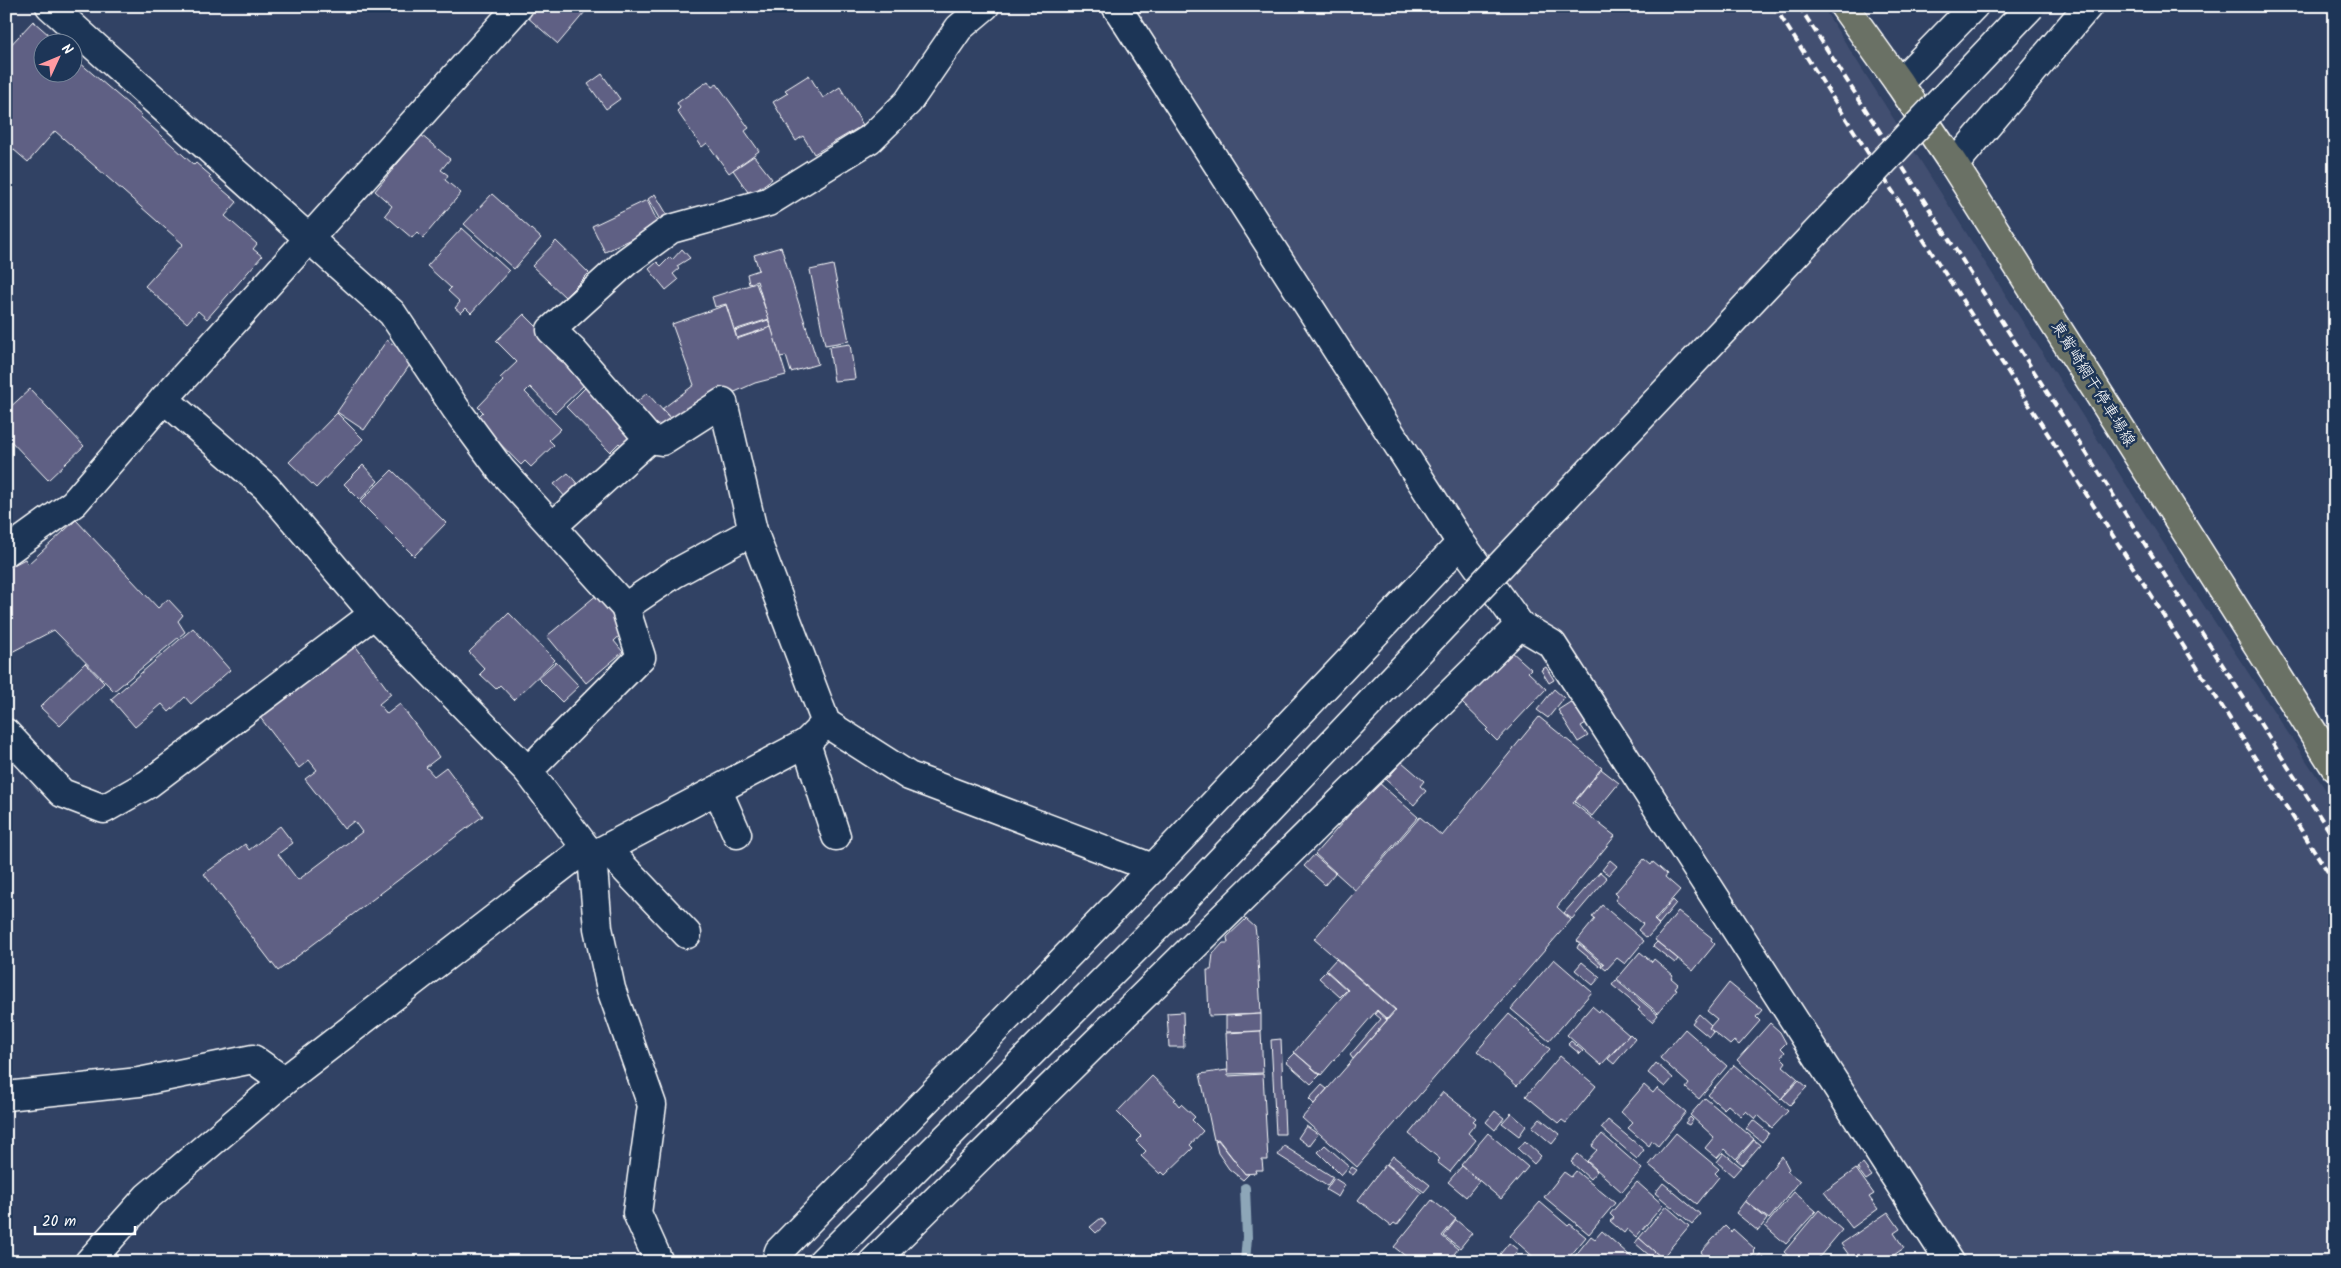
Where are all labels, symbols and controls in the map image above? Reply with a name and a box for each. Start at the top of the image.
north arrow [32,32,82,82]
text: N [56,39,78,61]
street label: 東觜崎網干停車場線 [2044,316,2142,452]
scale bar [35,1203,135,1235]
text: 20 m [42,1210,76,1234]

